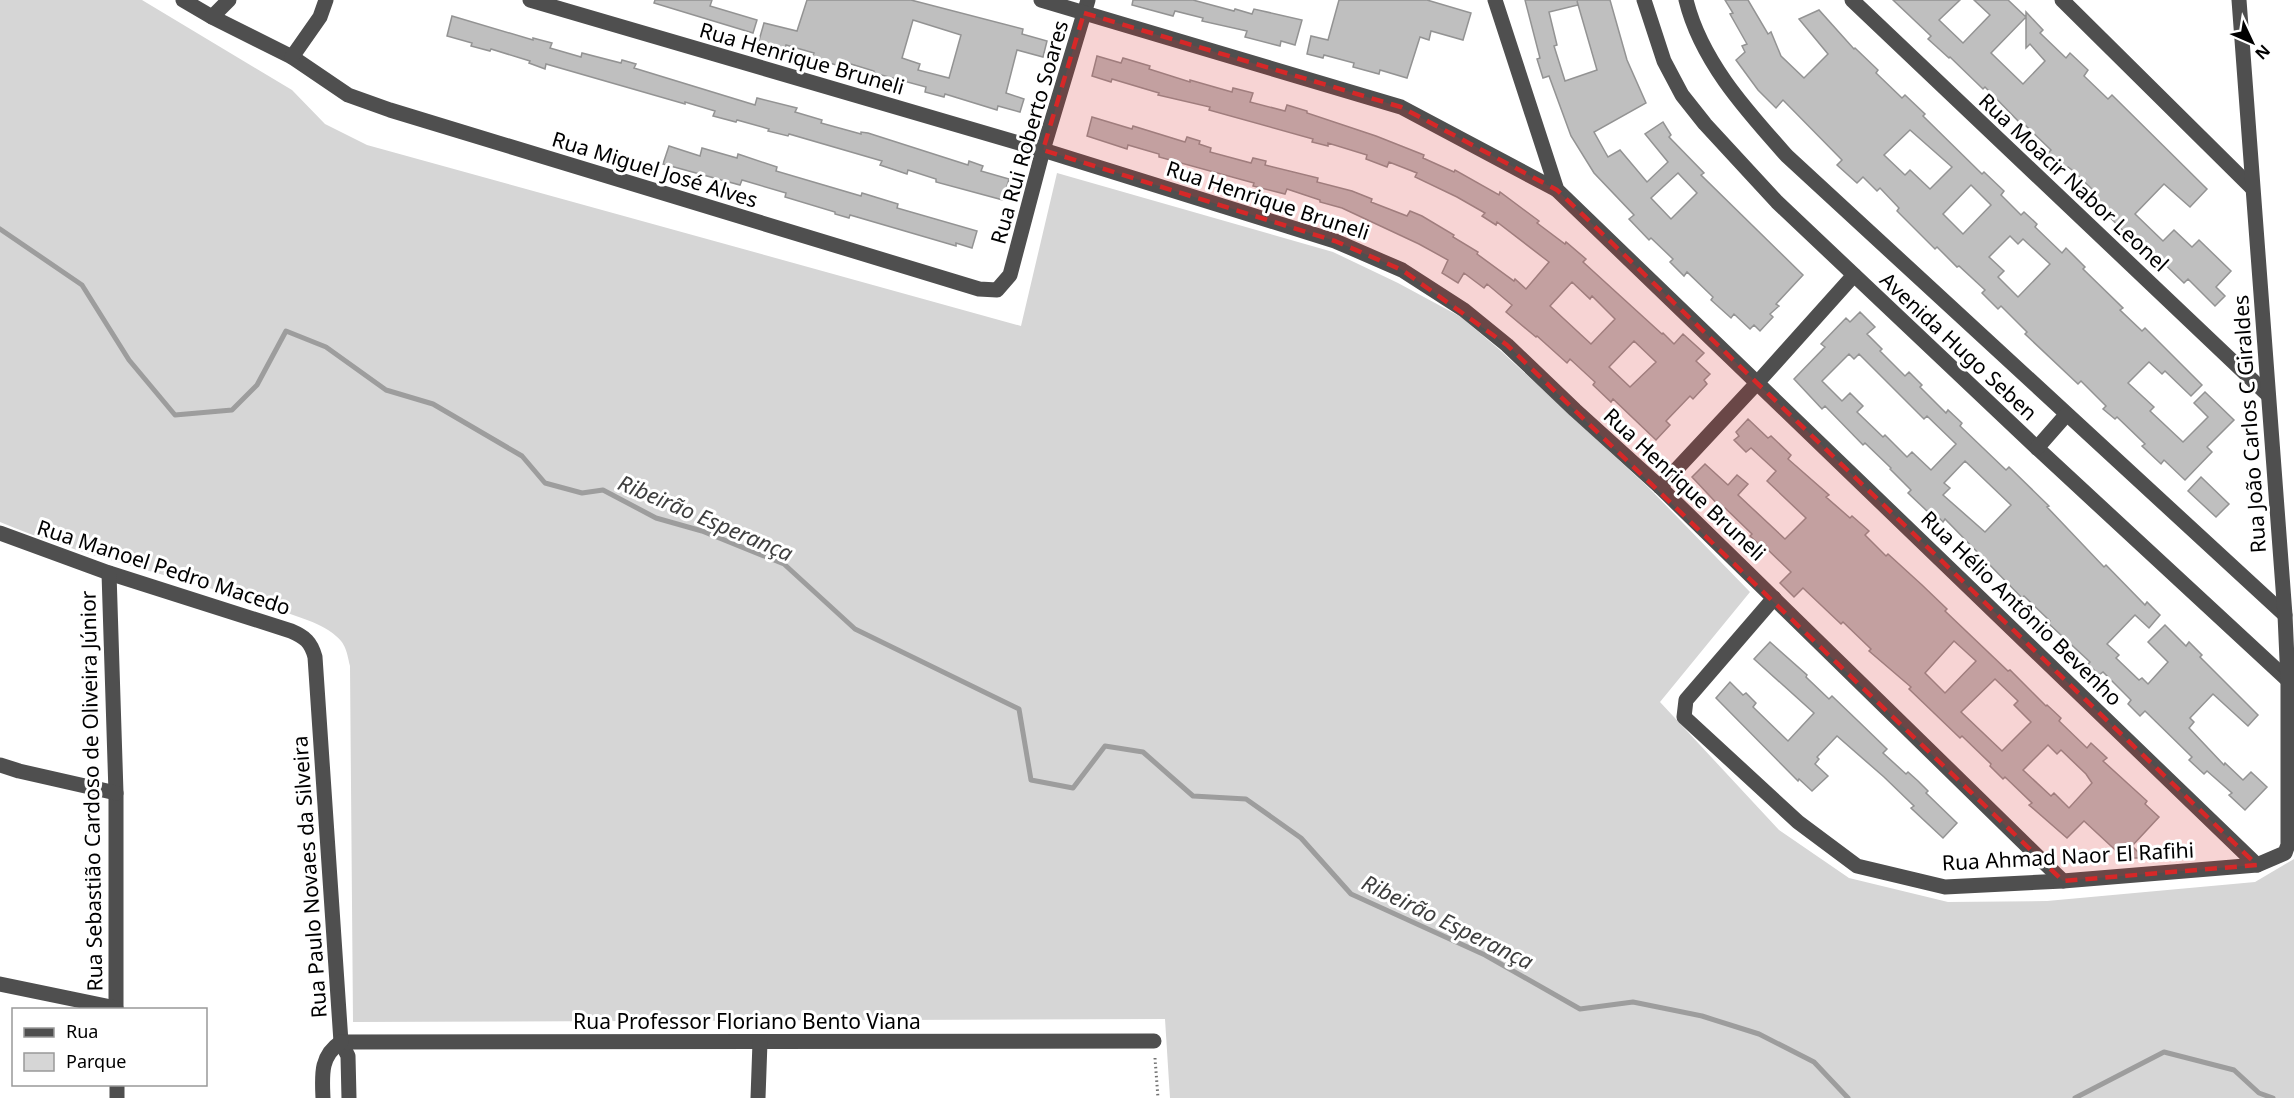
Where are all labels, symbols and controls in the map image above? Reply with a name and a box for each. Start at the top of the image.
north arrow [2222,12,2282,72]
street label: Rua Henrique Bruneli [696,15,908,101]
street label: Rua Rui Roberto Soares [984,17,1074,247]
text: N [2250,40,2275,65]
street label: Rua Moacir Nabor Leonel [1973,87,2175,277]
street label: Rua Miguel José Alves [549,124,761,214]
street label: Rua Henrique Bruneli [1163,154,1373,246]
street label: Avenida Hugo Seben [1874,266,2044,426]
street label: Rua João Carlos C Giraldes [2226,294,2272,554]
street label: Rua Henrique Bruneli [1598,401,1772,567]
water label: Ribeirão Esperança [614,467,798,568]
street label: Rua Hélio Antônio Bevenho [1915,504,2129,712]
street label: Rua Manoel Pedro Macedo [34,513,294,621]
street label: Rua Sebastião Cardoso de Oliveira Júnior [73,590,108,992]
street label: Rua Paulo Novaes da Silveira [285,735,333,1019]
street label: Rua Ahmad Naor El Rafihi [1941,835,2195,877]
water label: Ribeirão Esperança [1357,866,1539,976]
street label: Rua Professor Floriano Bento Viana [573,1007,921,1035]
legend [12,1008,207,1086]
text: Rua [66,1019,98,1043]
text: Parque [66,1049,126,1073]

